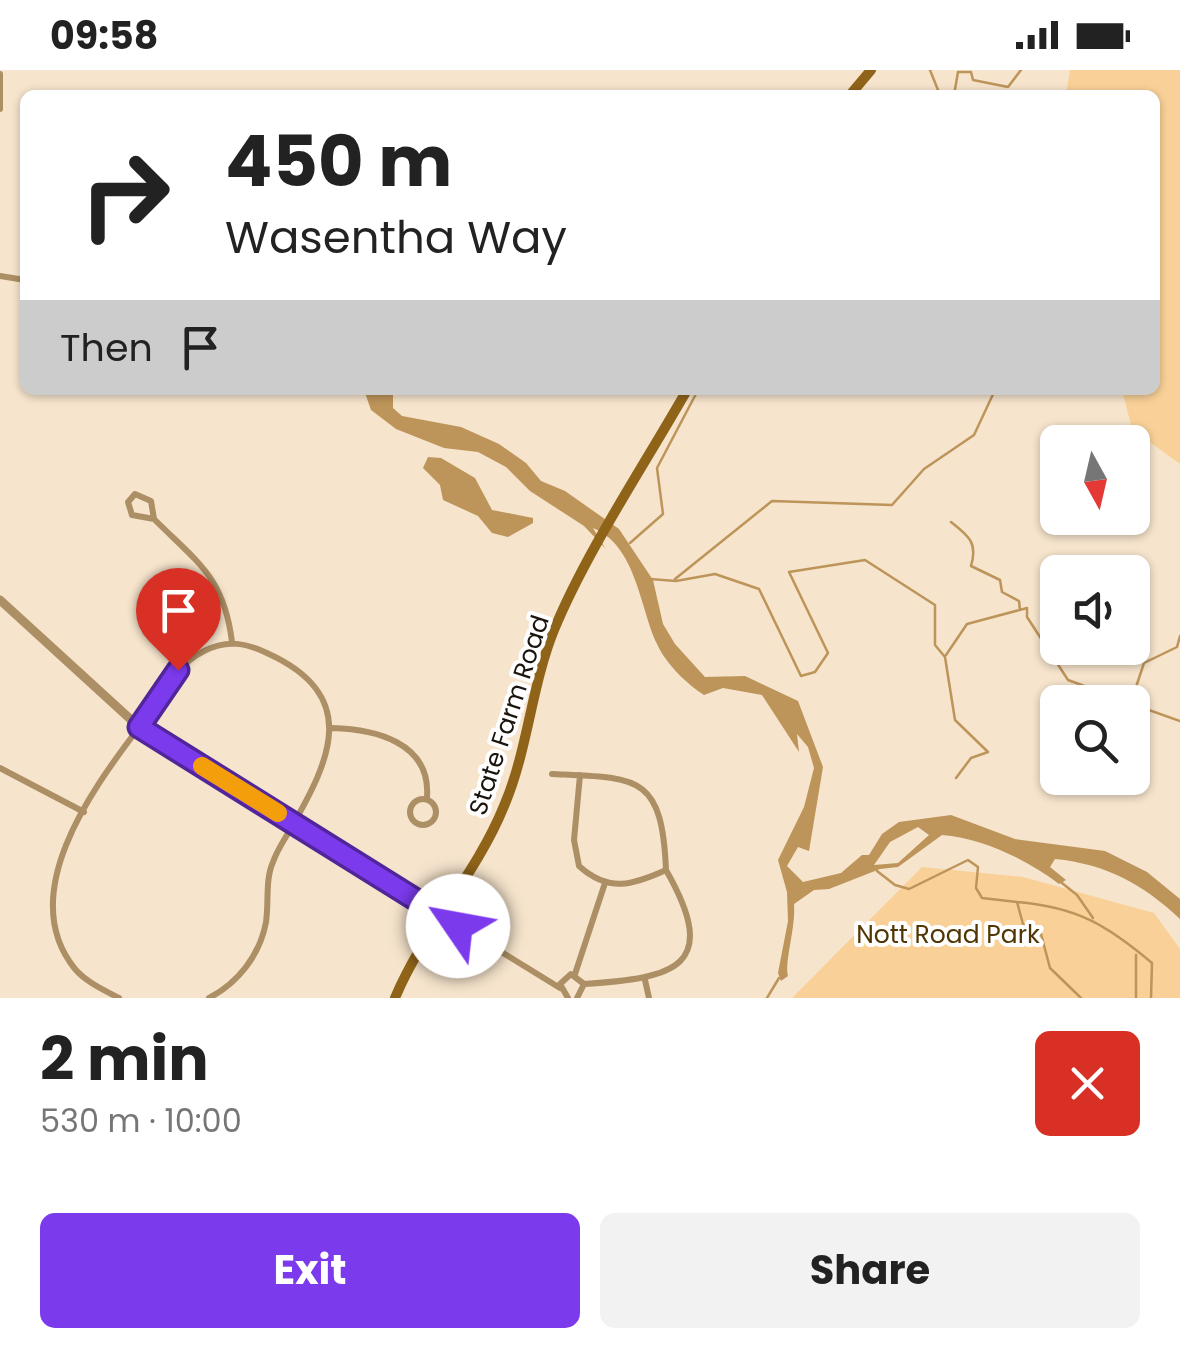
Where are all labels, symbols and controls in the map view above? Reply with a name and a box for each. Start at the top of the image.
text: 09:58 [50,9,158,62]
text: 450 m [225,112,453,211]
icon: right [60,130,190,260]
text: Wasentha Way [225,206,567,269]
icon: arrive [173,320,228,375]
text: Then [60,321,153,374]
north arrow [1040,425,1150,535]
map controls [1040,425,1150,795]
button: sound [1040,555,1150,665]
pin [136,568,221,671]
icon: arrive [151,583,206,638]
street label: State Farm Road [460,611,558,819]
button: search [1040,685,1150,795]
position arrow [406,874,510,978]
park label: Nott Road Park [856,917,1040,952]
text: 2 min [40,1017,209,1101]
button: close [1035,1031,1140,1136]
text: 530 m · 10:00 [40,1098,242,1143]
button: Exit [40,1213,580,1328]
button: Share [600,1213,1140,1328]

